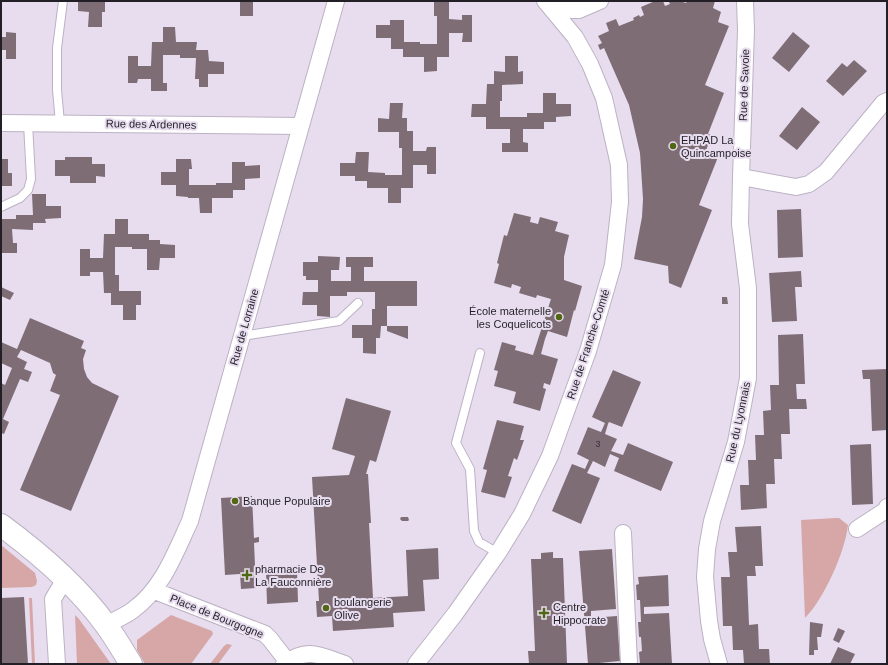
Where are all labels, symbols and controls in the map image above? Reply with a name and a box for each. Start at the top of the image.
street label: Rue de Savoie [737,49,751,121]
street label: Rue des Ardennes [106,117,197,131]
place label: EHPAD La Quincampoise [681,134,751,159]
marker: EHPAD La Quincampoise [668,141,678,151]
street label: Rue de Lorraine [227,287,261,367]
street label: Rue de Franche-Comté [565,287,611,401]
place label: École maternelle les Coquelicots [469,305,552,330]
marker: École maternelle les Coquelicots [554,312,564,322]
street label: Rue du Lyonnais [724,380,753,463]
house number: 3 [595,439,601,449]
place label: Banque Populaire [243,495,330,507]
marker: Banque Populaire [230,496,240,506]
place label: pharmacie De La Fauconnière [255,563,331,588]
marker: pharmacie De La Fauconnière [242,570,252,580]
street label: Place de Bourgogne [169,592,265,640]
place label: boulangerie Olive [334,596,392,621]
place label: Centre Hippocrate [553,601,606,626]
marker: boulangerie Olive [321,603,331,613]
marker: Centre Hippocrate [538,607,550,619]

